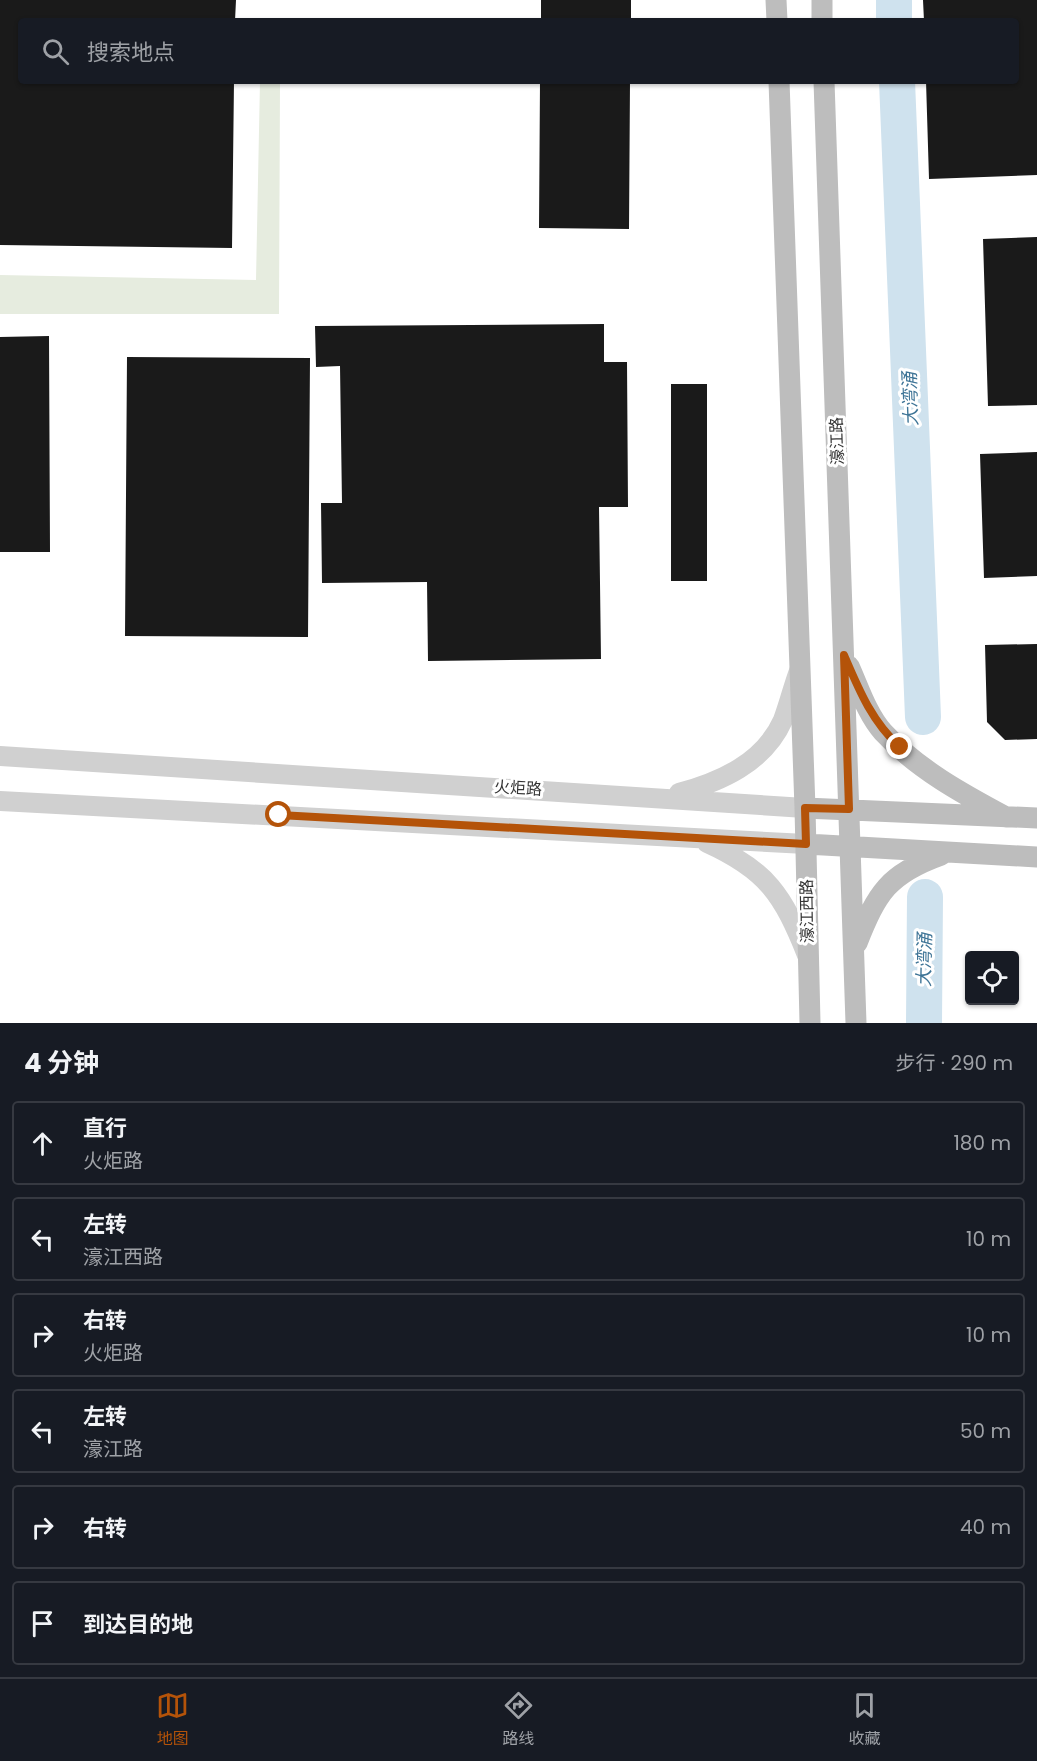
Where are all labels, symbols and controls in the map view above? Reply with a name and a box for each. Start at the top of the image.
search box [18,18,1019,84]
icon: search [39,35,72,68]
text: 搜索地点 [87,37,175,68]
water label: 大湾涌 [896,370,923,426]
street label: 濠江路 [825,417,849,465]
route end [886,733,912,759]
street label: 火炬路 [493,775,543,801]
route start [265,801,291,827]
street label: 濠江西路 [795,879,819,943]
water label: 大湾涌 [911,931,937,987]
map controls [965,951,1019,1005]
button: locate [965,951,1019,1005]
text: 4 分钟 [24,1045,99,1081]
text: 步行 · 290 m [895,1049,1013,1077]
text: 直行 [83,1113,127,1144]
icon: ahead [26,1127,59,1160]
text: 180 m [953,1129,1011,1157]
text: 火炬路 [83,1147,143,1175]
text: 左转 [83,1209,127,1240]
icon: left [26,1223,59,1256]
text: 10 m [966,1225,1011,1253]
text: 濠江西路 [83,1243,163,1271]
text: 右转 [83,1305,127,1336]
icon: right [26,1319,59,1352]
text: 10 m [966,1321,1011,1349]
text: 火炬路 [83,1339,143,1367]
text: 左转 [83,1401,127,1432]
icon: left [26,1415,59,1448]
text: 50 m [960,1417,1011,1445]
text: 濠江路 [83,1435,143,1463]
icon: right [26,1511,59,1544]
text: 右转 [83,1513,127,1544]
text: 40 m [960,1513,1011,1541]
icon: arrive [26,1607,59,1640]
text: 到达目的地 [83,1609,193,1640]
tab: 地图 [156,1689,189,1751]
tab: 路线 [502,1689,535,1751]
tab: 收藏 [848,1689,881,1751]

